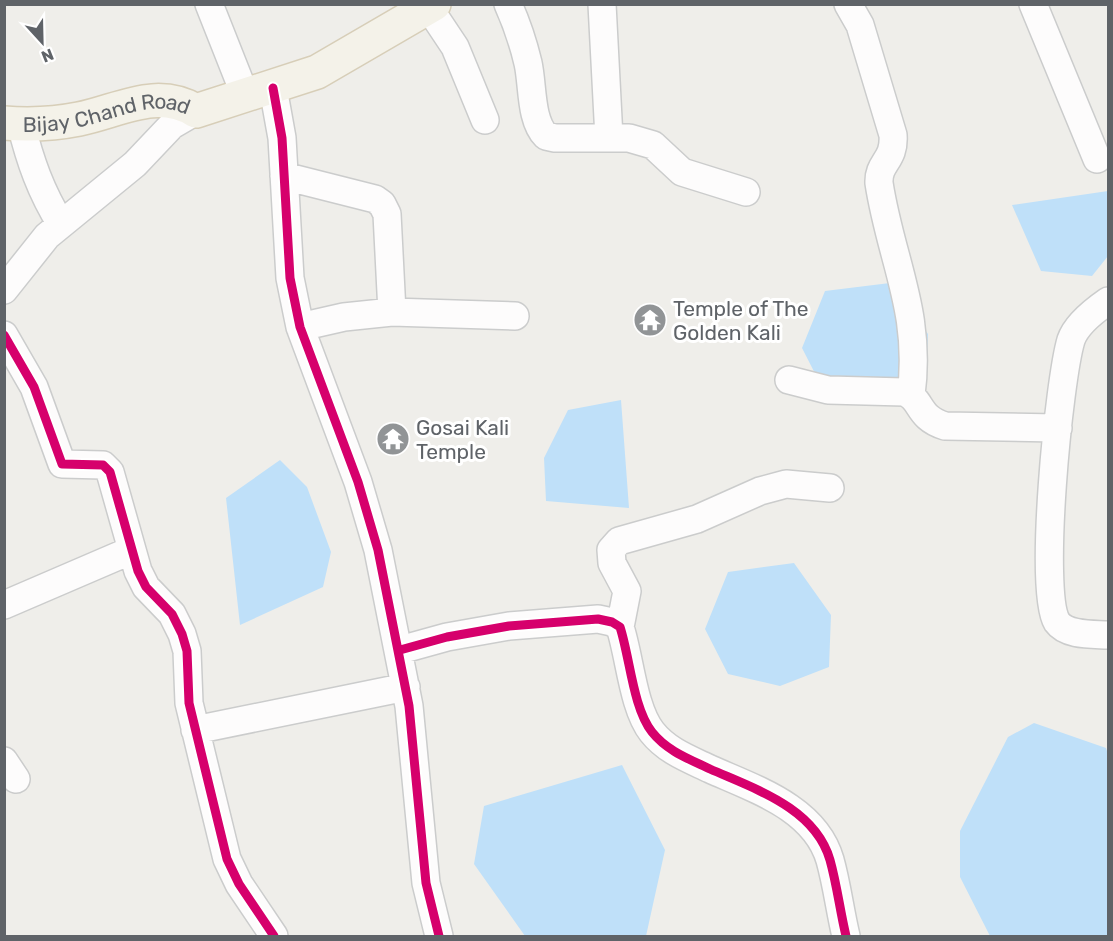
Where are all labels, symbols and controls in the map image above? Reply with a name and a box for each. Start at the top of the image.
north arrow [12,12,72,72]
text: N [39,44,56,66]
street label: Bijay Chand Road [23,88,194,136]
place label: Temple of The Golden Kali [673,296,809,345]
temple icon: Temple of The Golden Kali [632,302,668,338]
place label: Gosai Kali Temple [416,415,509,464]
temple icon: Gosai Kali Temple [375,421,411,457]

